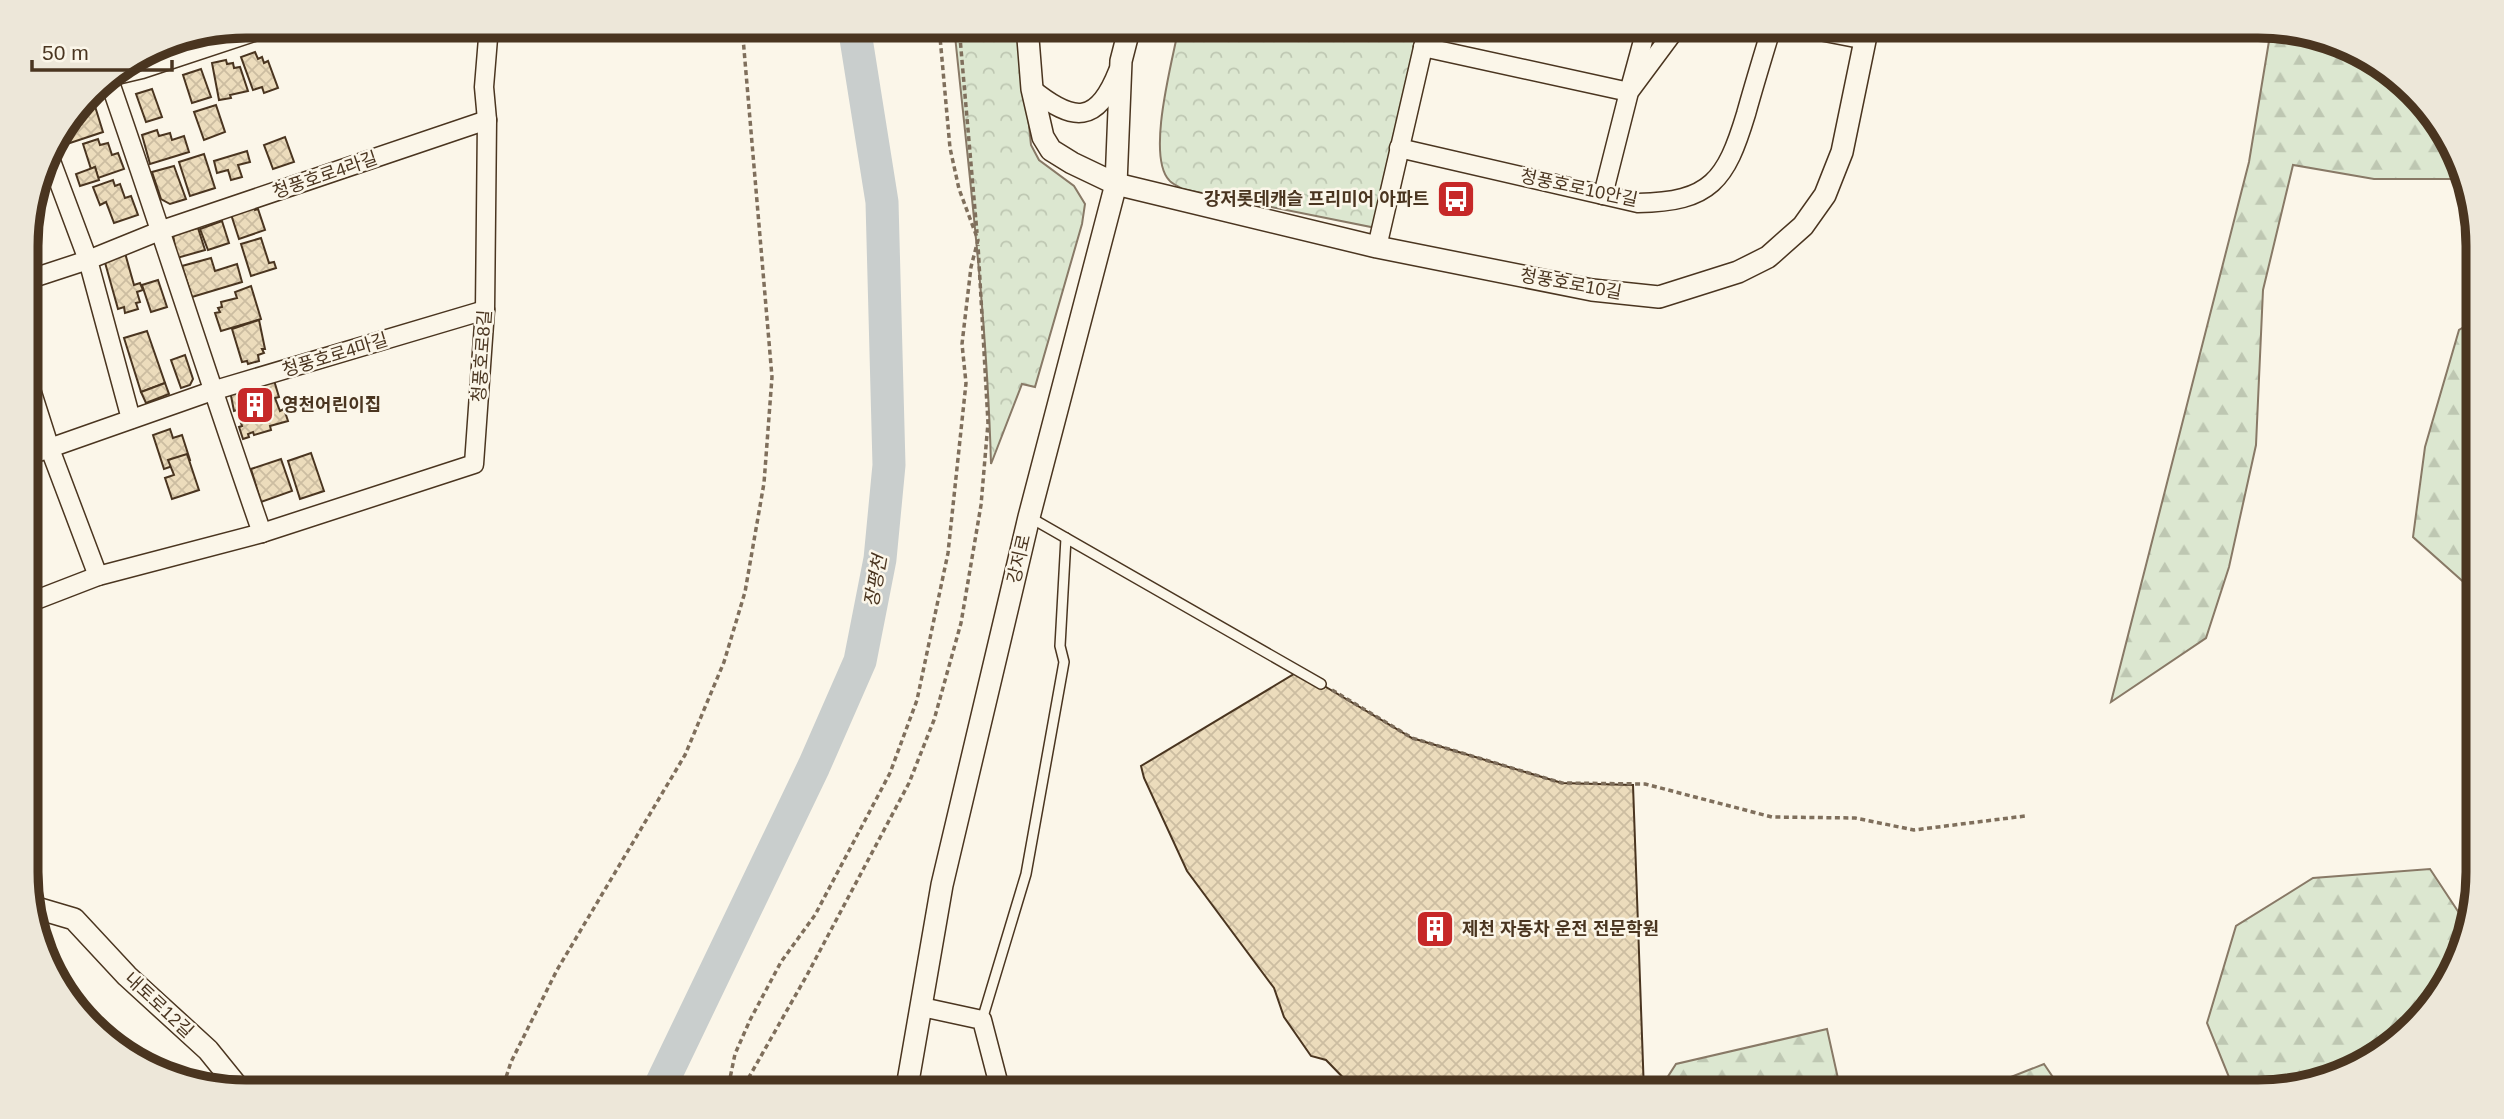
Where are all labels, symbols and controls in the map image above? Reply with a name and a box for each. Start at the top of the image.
scale bar [32,28,172,72]
text: 50 m [42,41,89,64]
street label: 청풍호로4라길 [270,148,380,202]
street label: 청풍호로10안길 [1519,166,1639,210]
bus stop icon: 강저롯데캐슬 프리미어 아파트 [1435,178,1477,220]
place label: 강저롯데캐슬 프리미어 아파트 [1204,189,1429,209]
street label: 청풍호로10길 [1519,265,1623,303]
street label: 청풍호로8길 [469,309,495,403]
street label: 청풍호로4마길 [280,329,390,381]
building icon: 영천어린이집 [234,384,276,426]
place label: 영천어린이집 [282,395,381,415]
street label: 강저로 [1004,533,1034,585]
water label: 장평천 [861,552,891,609]
building icon: 제천 자동차 운전 전문학원 [1414,908,1456,950]
place label: 제천 자동차 운전 전문학원 [1462,919,1659,939]
street label: 내토로12길 [121,968,197,1042]

